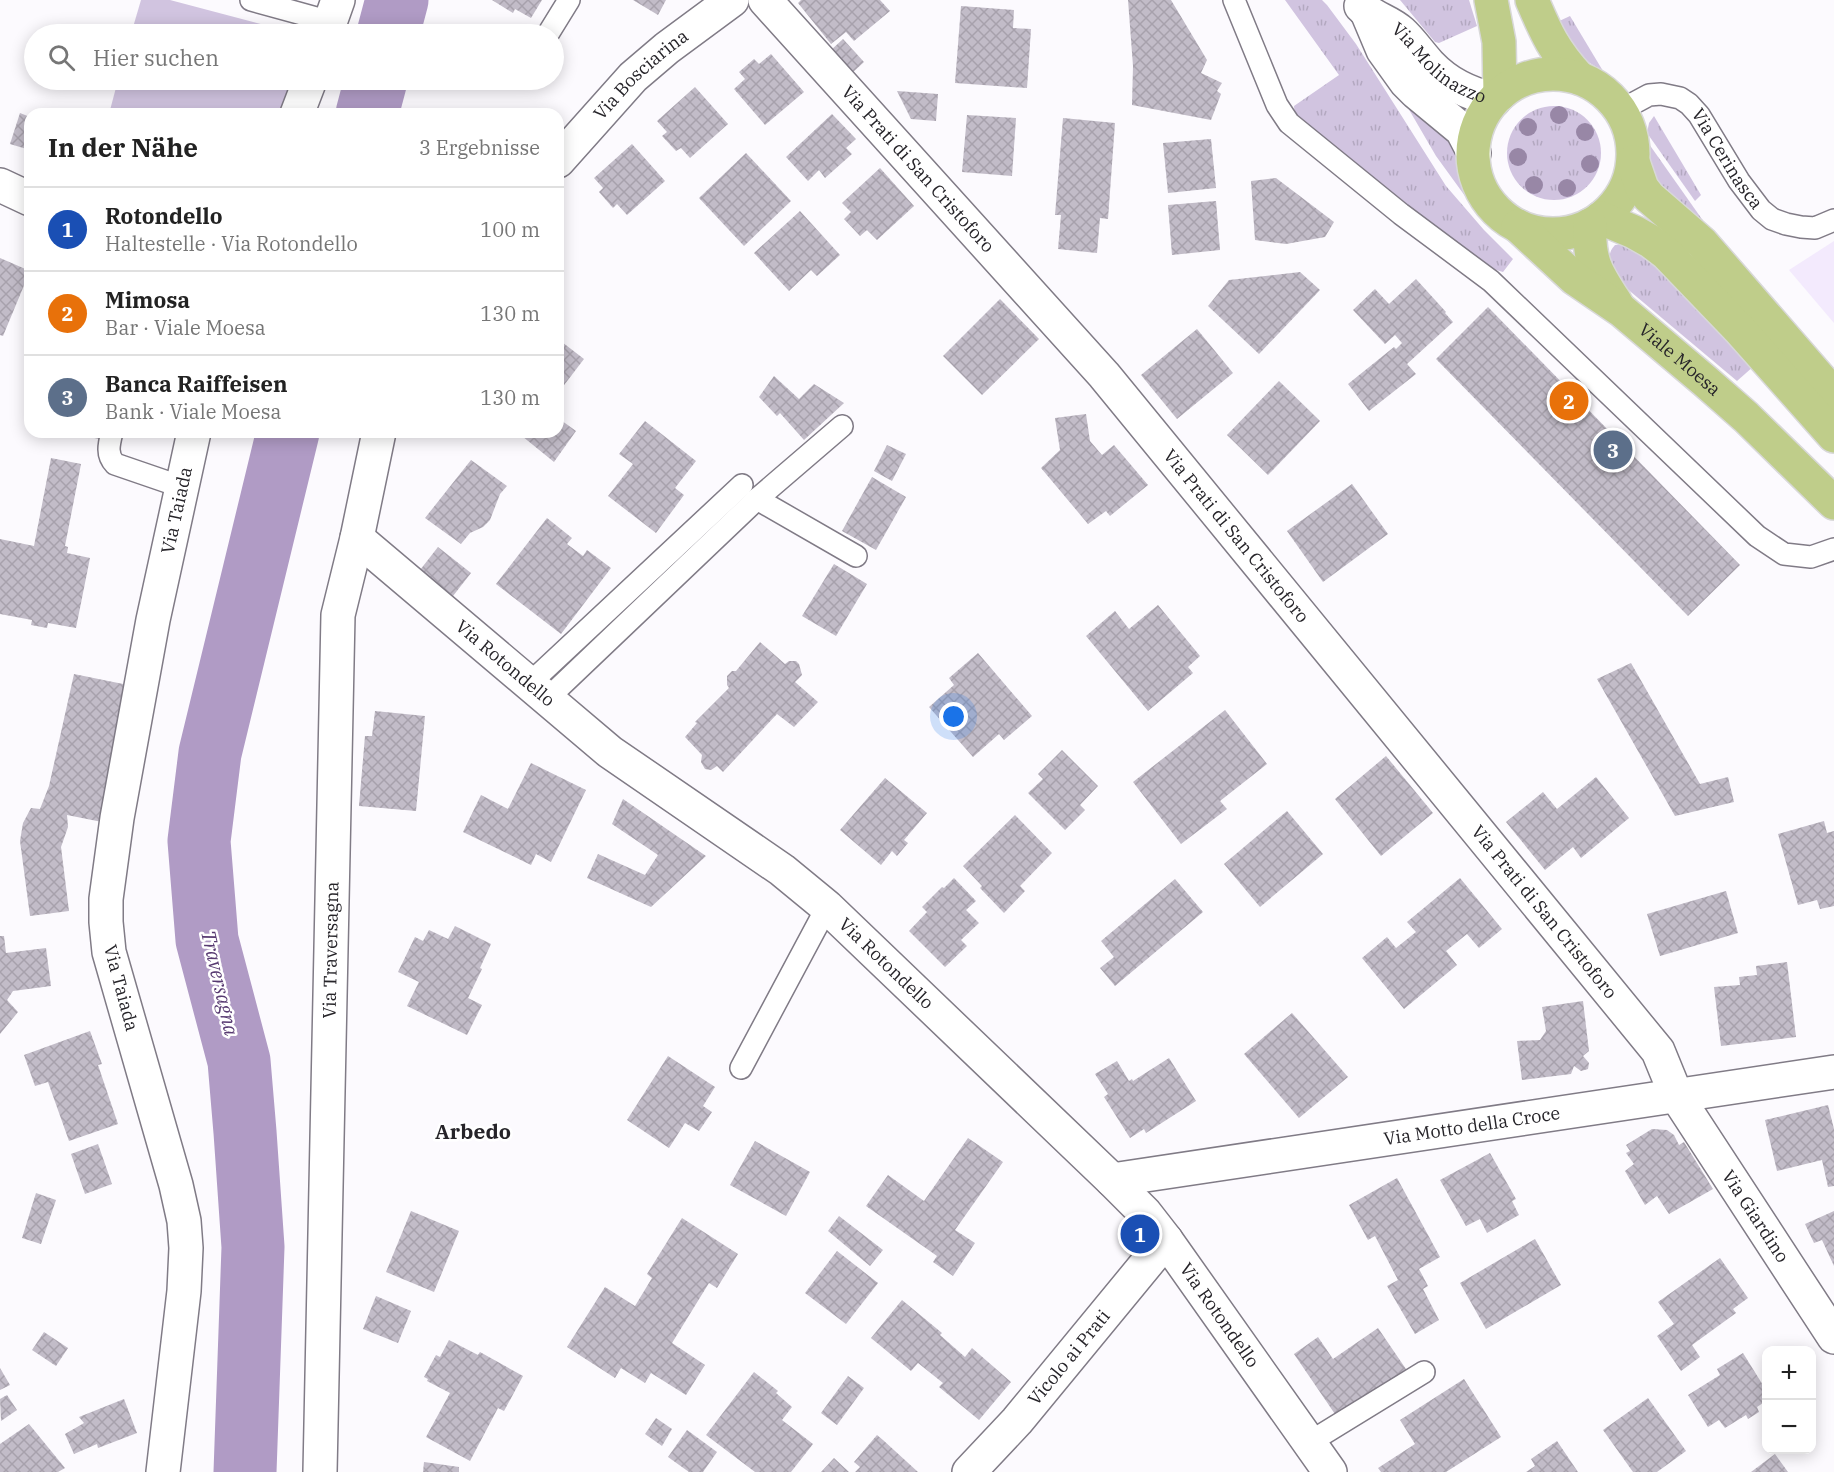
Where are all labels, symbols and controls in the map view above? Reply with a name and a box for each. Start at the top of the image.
street label: Via Molinazzo [1387,17,1489,108]
search box [24,24,564,90]
street label: Via Bosciarina [588,24,693,124]
icon: search [45,41,78,74]
text: Hier suchen [93,43,219,72]
street label: Via Prati di San Cristoforo [837,80,1000,257]
street label: Via Cerinasca [1687,104,1768,214]
text: In der Nähe [48,130,198,164]
text: 3 Ergebnisse [419,134,540,161]
text: Rotondello [105,201,223,230]
text: 1 [62,216,74,243]
text: 100 m [480,216,540,243]
text: Haltestelle · Via Rotondello [105,230,358,257]
text: Mimosa [105,285,190,314]
text: 2 [62,300,74,327]
text: 130 m [480,300,540,327]
text: Bar · Viale Moesa [105,314,266,341]
street label: Viale Moesa [1634,318,1726,401]
text: Banca Raiffeisen [105,369,287,398]
pin: 2 [1550,378,1588,424]
text: 3 [62,384,74,411]
text: 130 m [480,384,540,411]
text: Bank · Viale Moesa [105,398,281,425]
pin: 3 [1594,428,1632,472]
street label: Via Prati di San Cristoforo [1159,444,1314,627]
street label: Via Taiada [156,464,197,556]
street label: Via Rotondello [451,614,560,711]
your location [939,702,968,731]
street label: Via Prati di San Cristoforo [1467,820,1622,1003]
street label: Via Traversagna [318,881,343,1019]
street label: Via Rotondello [834,912,939,1014]
water label: Traversagna [195,928,246,1038]
street label: Via Taiada [99,942,144,1034]
street label: Via Motto della Croce [1382,1101,1562,1150]
district label: Arbedo [435,1117,511,1145]
street label: Via Giardino [1717,1165,1794,1267]
pin: 1 [1120,1212,1160,1256]
street label: Via Rotondello [1175,1258,1265,1372]
street label: Vicolo ai Prati [1023,1305,1115,1410]
map controls [1762,1346,1816,1454]
button: + [1762,1346,1816,1400]
button: − [1762,1400,1816,1454]

